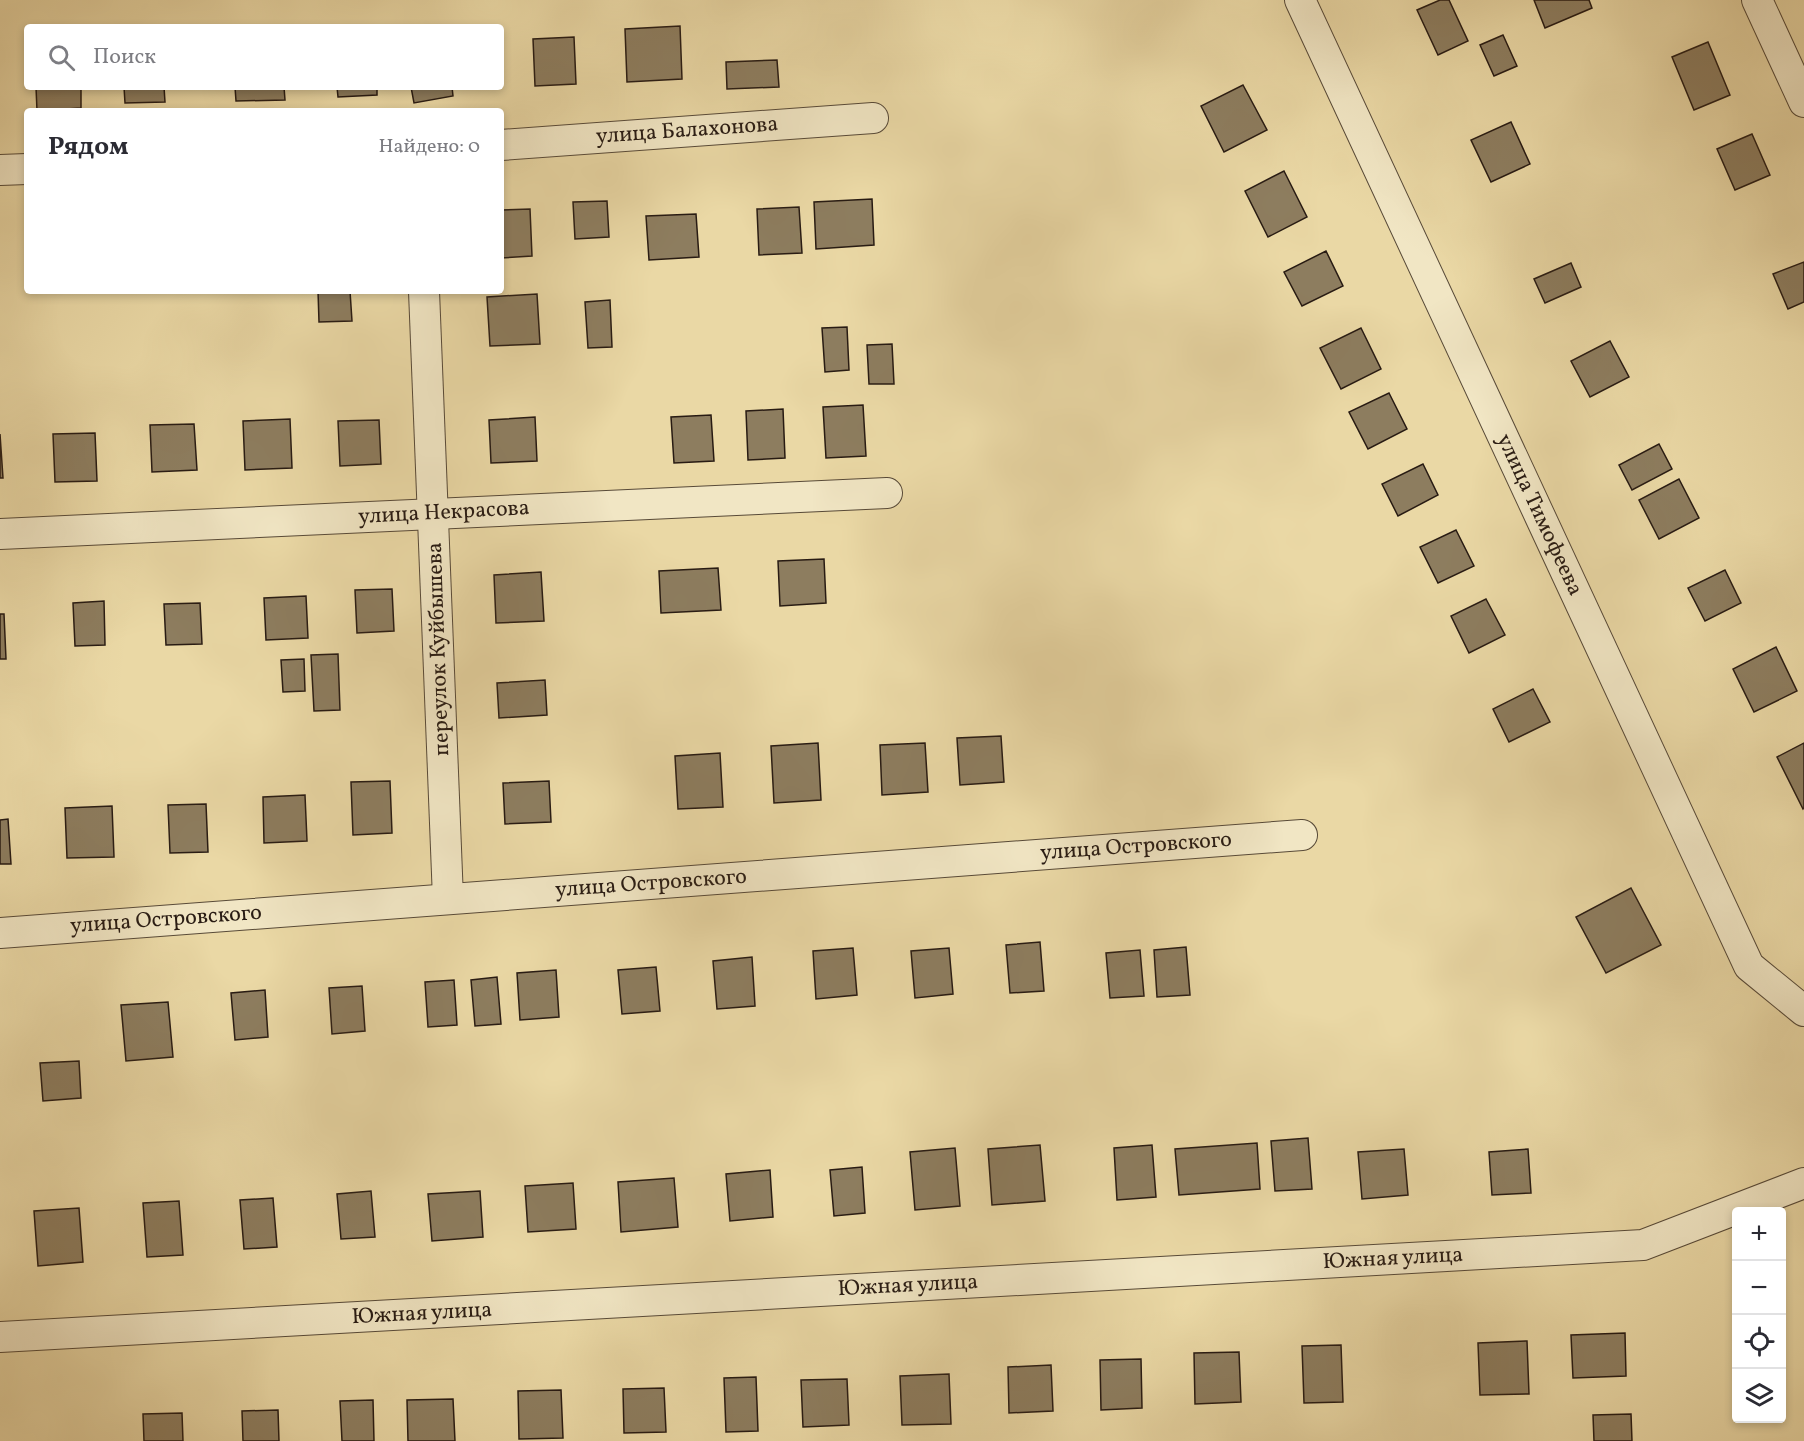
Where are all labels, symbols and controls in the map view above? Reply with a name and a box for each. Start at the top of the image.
search box [24,24,504,90]
icon: search [45,41,78,74]
text: Поиск [93,42,156,73]
street label: улица Балахонова [595,109,779,153]
text: Рядом [48,129,128,165]
text: Найдено: 0 [378,133,480,161]
street label: улица Тимофеева [1488,429,1590,601]
street label: улица Некрасова [358,493,531,533]
street label: переулок Куйбышева [420,542,458,756]
street label: улица Островского [1039,825,1233,869]
street label: улица Островского [554,862,748,906]
street label: улица Островского [69,898,263,942]
map controls [1732,1207,1786,1423]
button: + [1732,1207,1786,1261]
street label: Южная улица [1322,1240,1464,1278]
button: − [1732,1261,1786,1315]
street label: Южная улица [837,1267,979,1305]
street label: Южная улица [351,1295,493,1333]
button: locate [1732,1315,1786,1369]
button: layers [1732,1369,1786,1423]

